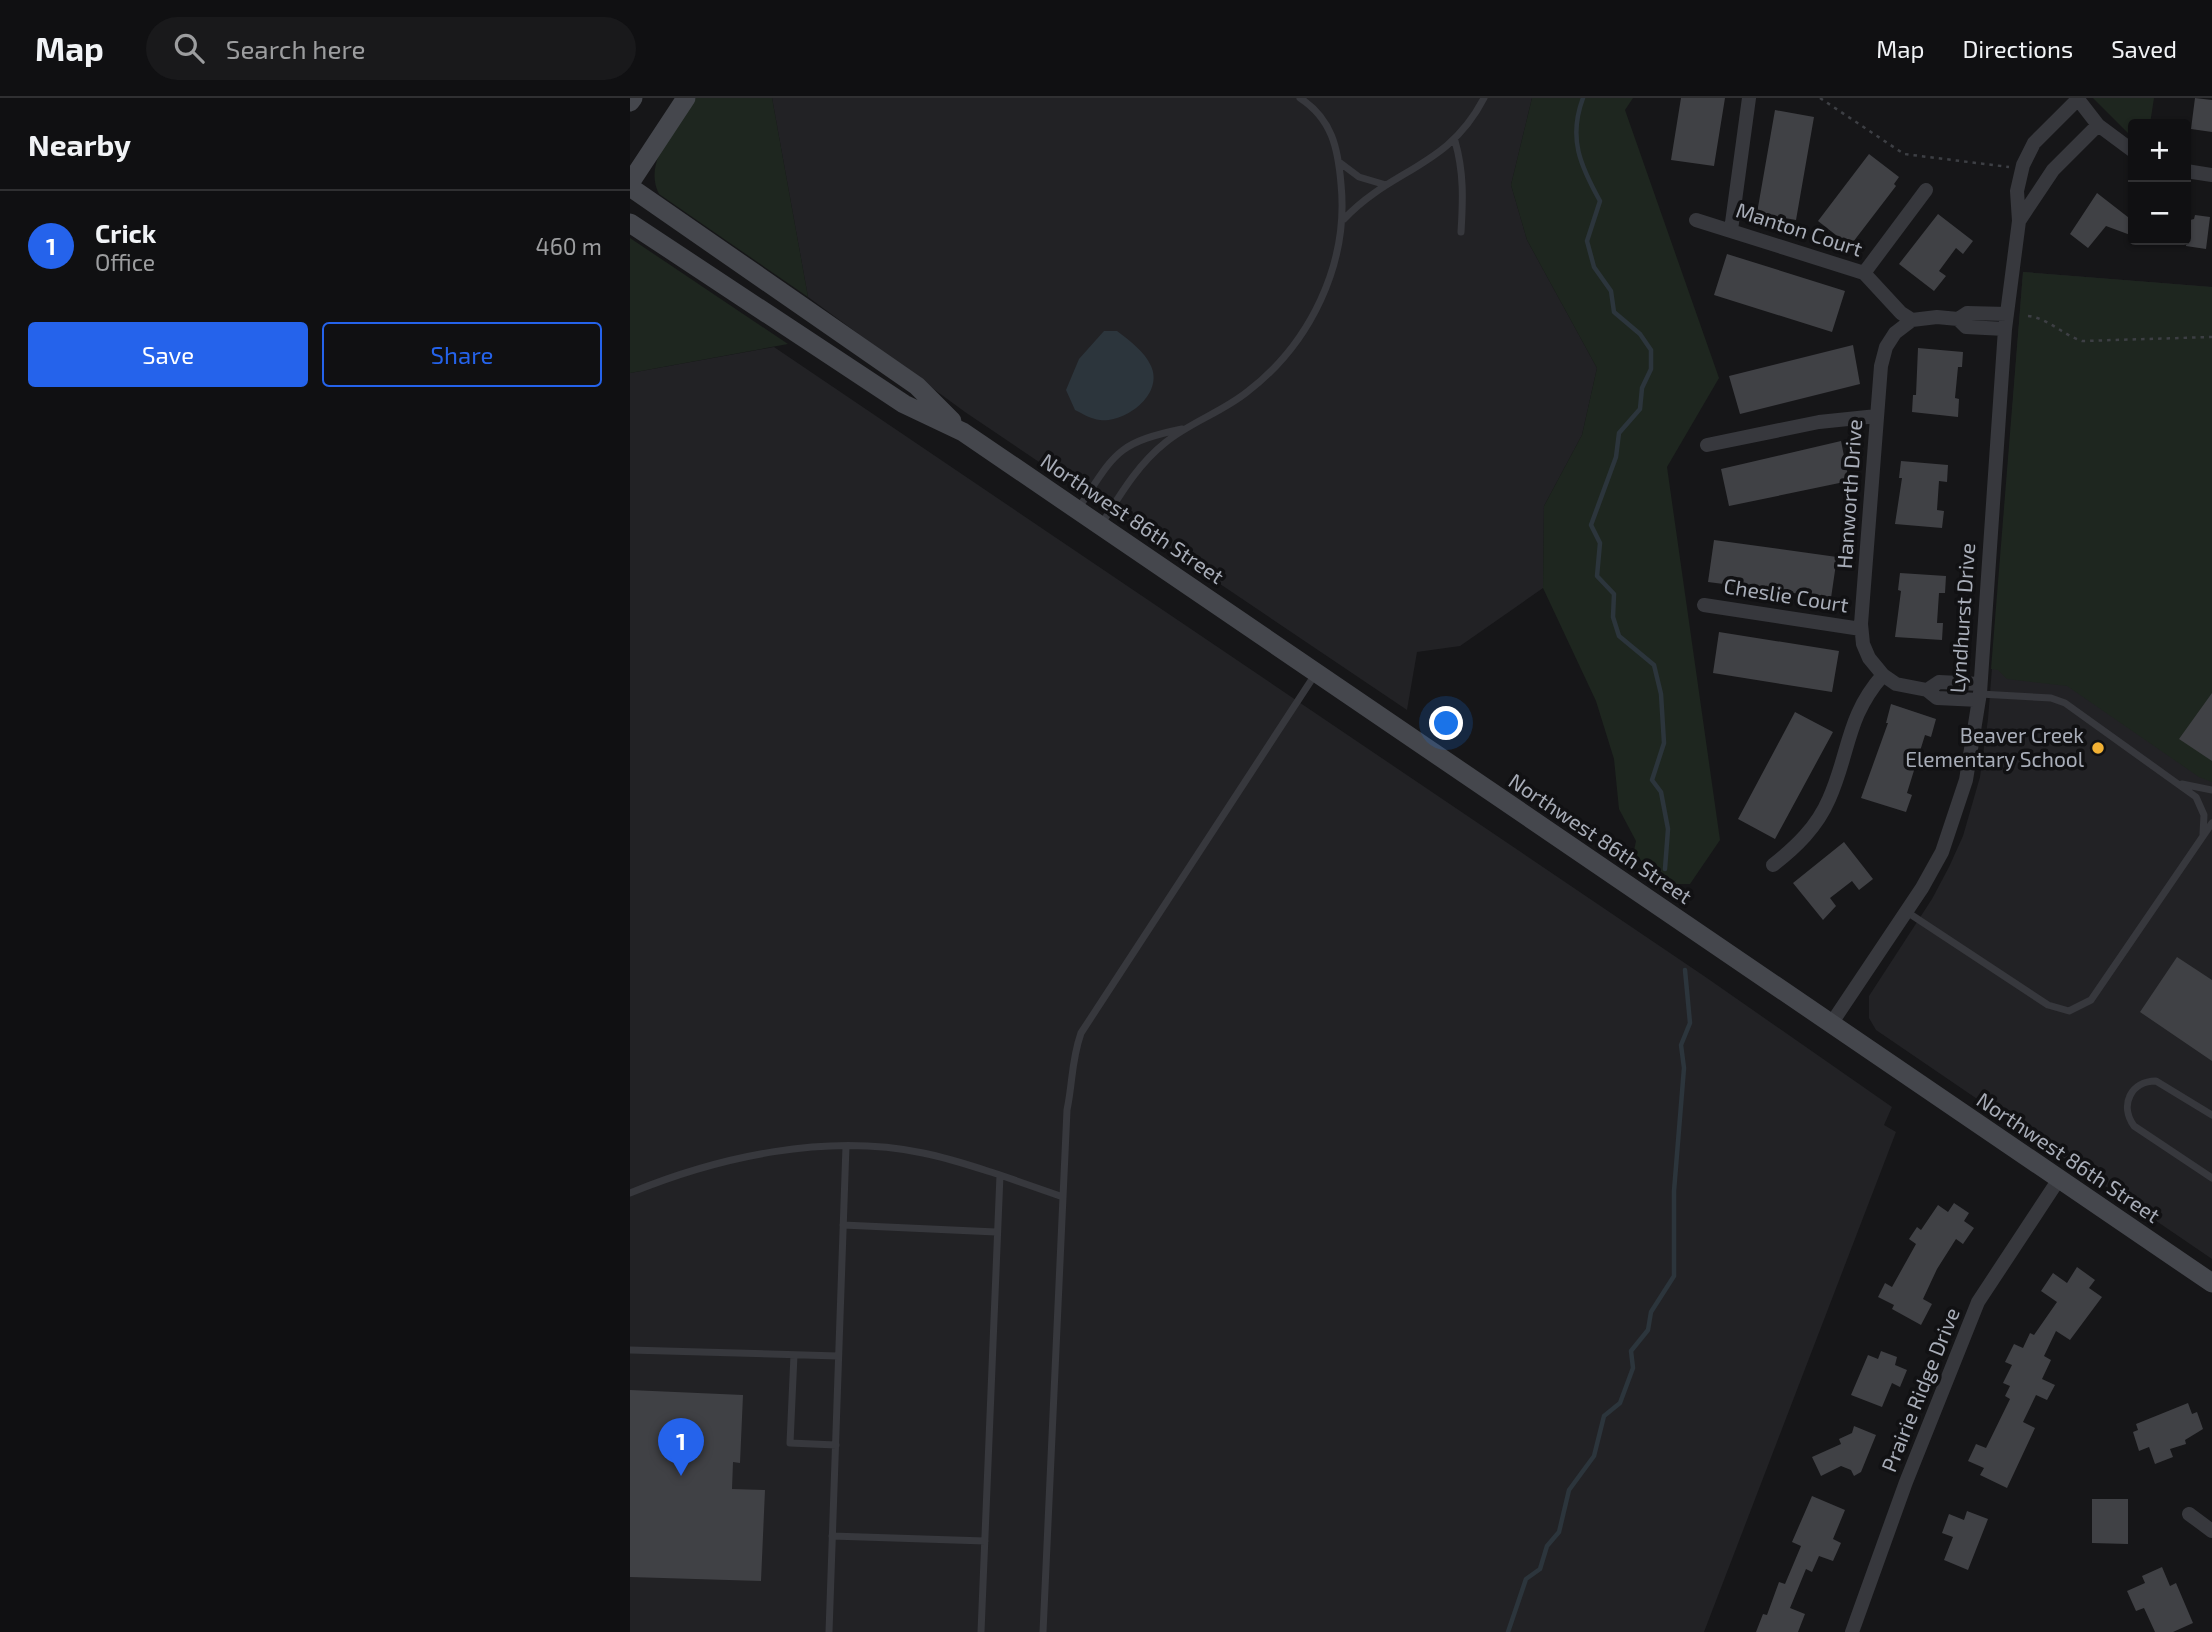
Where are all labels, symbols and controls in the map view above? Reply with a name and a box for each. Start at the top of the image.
search box [146,17,636,80]
text: Map [35,28,104,68]
icon: search [170,29,208,67]
text: Search here [226,33,365,64]
text: Map [1876,34,1924,63]
text: Directions [1962,34,2073,63]
text: Saved [2111,34,2177,63]
map controls [2128,119,2191,245]
button: + [2128,119,2191,182]
text: Nearby [28,126,131,162]
button: − [2128,182,2191,245]
street label: Manton Court [1733,196,1866,261]
text: Crick [95,217,156,248]
text: 1 [46,232,56,260]
text: 460 m [536,232,602,260]
text: Office [95,248,155,276]
button: Save [28,322,308,387]
button: Share [322,322,602,387]
street label: Hanworth Drive [1831,418,1866,570]
street label: Northwest 86th Street [1037,447,1229,588]
street label: Lyndhurst Drive [1944,542,1979,694]
street label: Cheslie Court [1722,572,1850,617]
your location [1429,706,1463,740]
place label: Beaver Creek Elementary School [1905,722,2085,771]
marker: Beaver Creek Elementary School [2090,740,2106,756]
street label: Northwest 86th Street [1505,767,1697,908]
street label: Northwest 86th Street [1973,1086,2165,1227]
street label: Prairie Ridge Drive [1875,1304,1964,1475]
pin: 1 [658,1418,704,1476]

